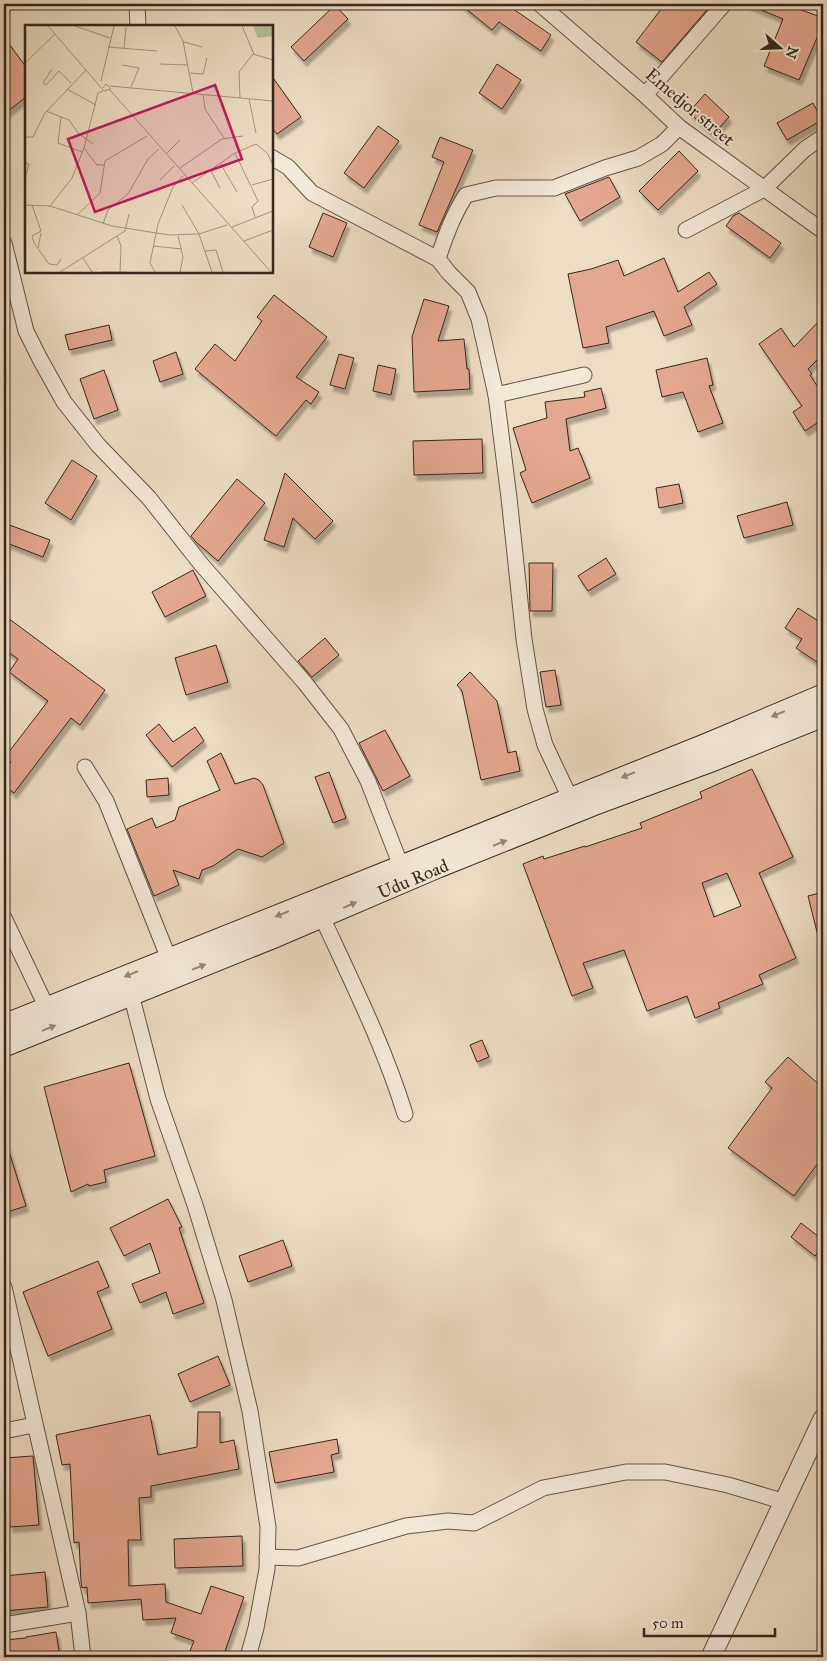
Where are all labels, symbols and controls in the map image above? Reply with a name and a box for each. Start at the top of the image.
north arrow [754,22,804,72]
inset map [25,25,272,272]
text: N [782,44,802,61]
street label: Emedjor street [641,63,740,151]
one-way arrow [770,710,785,718]
one-way arrow [621,772,635,780]
one-way arrow [493,838,507,846]
street label: Udu Road [374,854,452,904]
one-way arrow [343,901,358,909]
one-way arrow [274,910,289,918]
one-way arrow [192,962,207,970]
one-way arrow [123,970,138,978]
one-way arrow [42,1023,56,1031]
scale bar [644,1606,776,1638]
text: 50 m [652,1614,684,1632]

